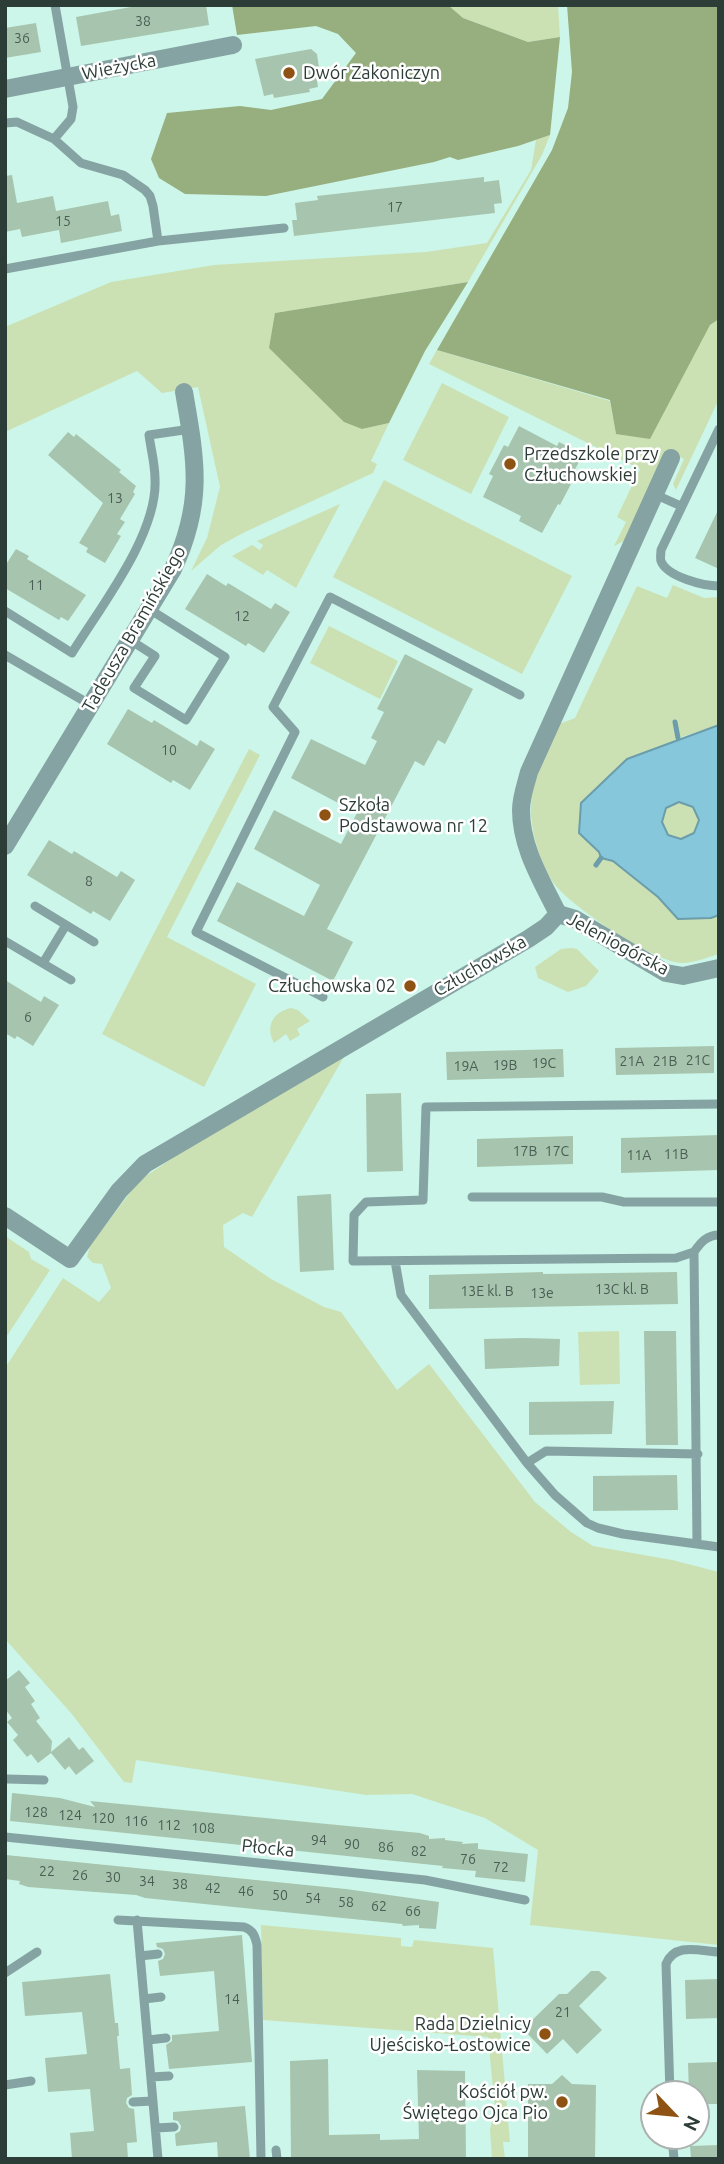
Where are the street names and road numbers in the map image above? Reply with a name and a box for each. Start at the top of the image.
street label: Wieżycka [80,49,158,85]
street label: Tadeusza Bramińskiego [78,542,190,716]
street label: Jeleniogórska [563,908,673,980]
street label: Człuchowska [430,931,530,1001]
street label: Płocka [241,1834,295,1862]

